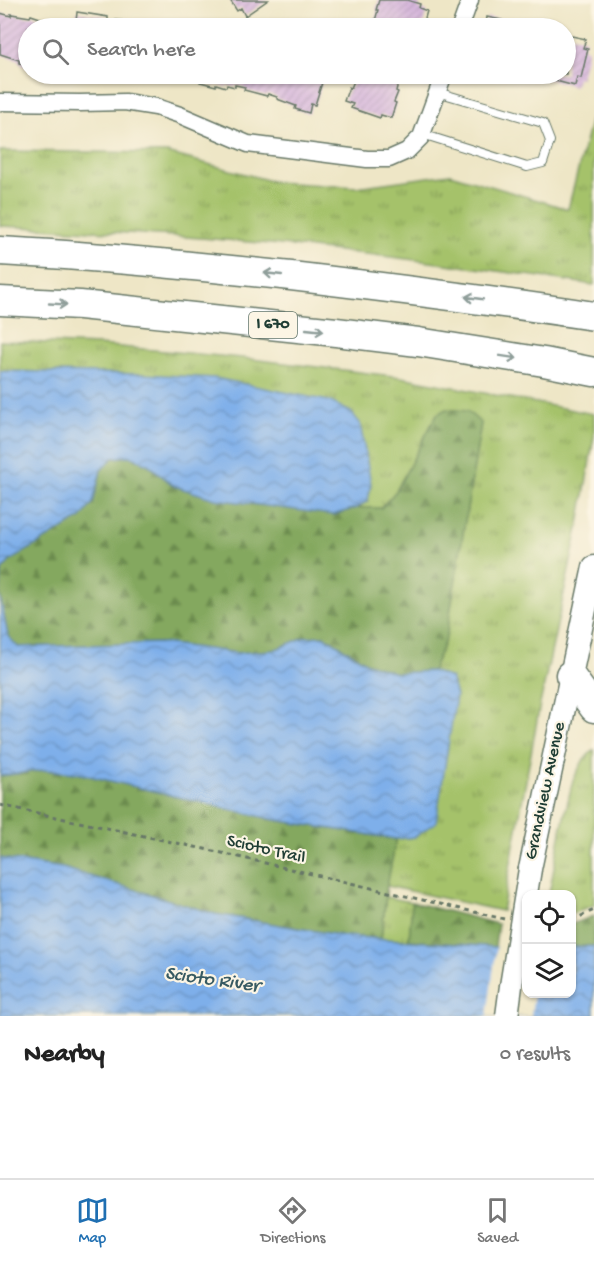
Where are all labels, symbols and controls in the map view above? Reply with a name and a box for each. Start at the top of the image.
search box [18,18,576,84]
icon: search [39,35,72,68]
text: Search here [87,38,195,64]
one-way arrow [264,269,283,280]
one-way arrow [464,293,484,304]
one-way arrow [48,299,68,310]
road number: I 670 [249,312,297,338]
one-way arrow [305,325,325,336]
one-way arrow [498,351,518,362]
street label: Grandview Avenue [521,720,571,862]
street label: Scioto Trail [225,831,307,869]
map controls [522,890,576,998]
button: locate [522,890,576,944]
button: layers [522,944,576,998]
water label: Scioto River [163,963,265,1000]
text: Nearby [24,1040,105,1071]
text: 0 results [500,1044,570,1067]
tab: Map [76,1194,109,1249]
tab: Directions [260,1194,326,1249]
tab: Saved [477,1194,518,1249]

